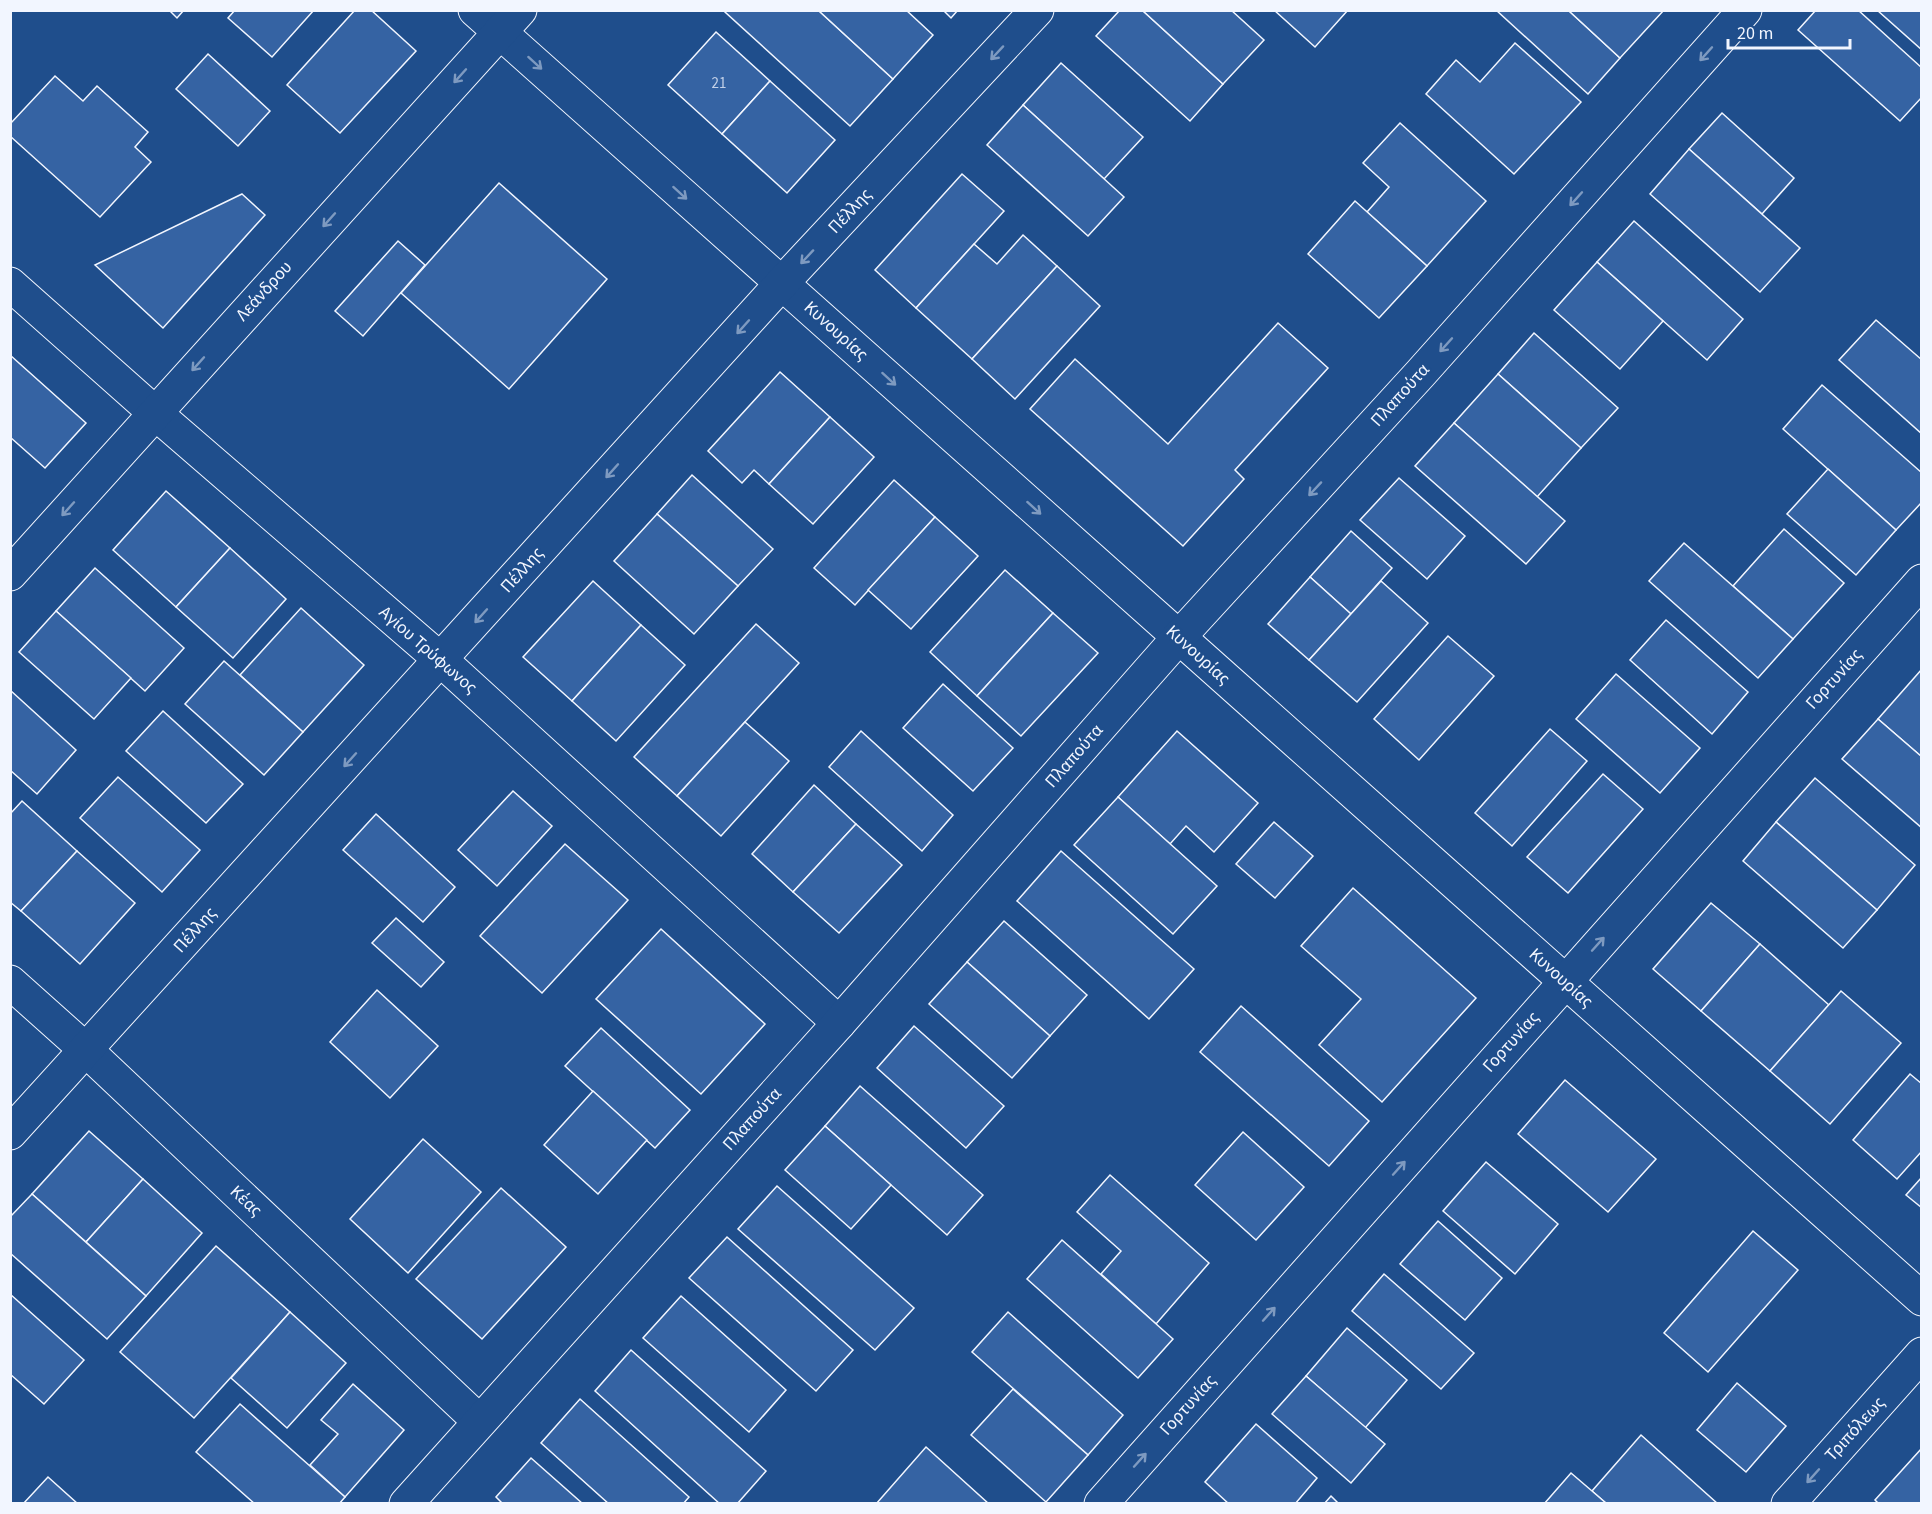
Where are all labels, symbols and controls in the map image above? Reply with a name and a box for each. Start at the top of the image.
scale bar [1728,12,1850,50]
text: 20 m [1737,21,1773,46]
one-way arrow [990,46,1004,61]
one-way arrow [1699,46,1713,61]
one-way arrow [527,56,542,70]
one-way arrow [453,68,467,83]
house number: 21 [712,73,726,94]
street label: Πέλλης [822,183,878,239]
one-way arrow [672,186,687,200]
one-way arrow [1569,192,1583,207]
one-way arrow [322,212,336,227]
one-way arrow [800,249,814,264]
street label: Λεάνδρου [230,255,298,327]
street label: Κυνουρίας [798,295,874,367]
one-way arrow [736,319,750,334]
one-way arrow [1439,337,1453,352]
one-way arrow [191,357,205,372]
street label: Πλαπούτα [1365,358,1435,432]
one-way arrow [881,372,896,386]
one-way arrow [605,464,619,479]
one-way arrow [1308,481,1322,496]
one-way arrow [1026,501,1041,515]
one-way arrow [61,502,75,517]
street label: Πέλλης [495,541,550,598]
street label: Αγίου Τρύφωνος [373,600,483,700]
one-way arrow [474,608,488,623]
street label: Κυνουρίας [1160,619,1236,691]
street label: Γορτυνίας [1800,643,1868,715]
street label: Πλαπούτα [1039,719,1109,793]
one-way arrow [343,752,357,767]
street label: Πέλλης [168,901,223,958]
one-way arrow [1591,937,1605,952]
street label: Κυνουρίας [1523,942,1599,1014]
street label: Γορτυνίας [1477,1006,1545,1078]
street label: Πλαπούτα [717,1082,787,1156]
one-way arrow [1392,1161,1406,1176]
street label: Κέας [224,1180,268,1223]
one-way arrow [1262,1307,1276,1322]
street label: Γορτυνίας [1154,1369,1222,1441]
street label: Τριπόλεως [1819,1391,1891,1467]
one-way arrow [1133,1453,1147,1468]
one-way arrow [1806,1468,1820,1483]

